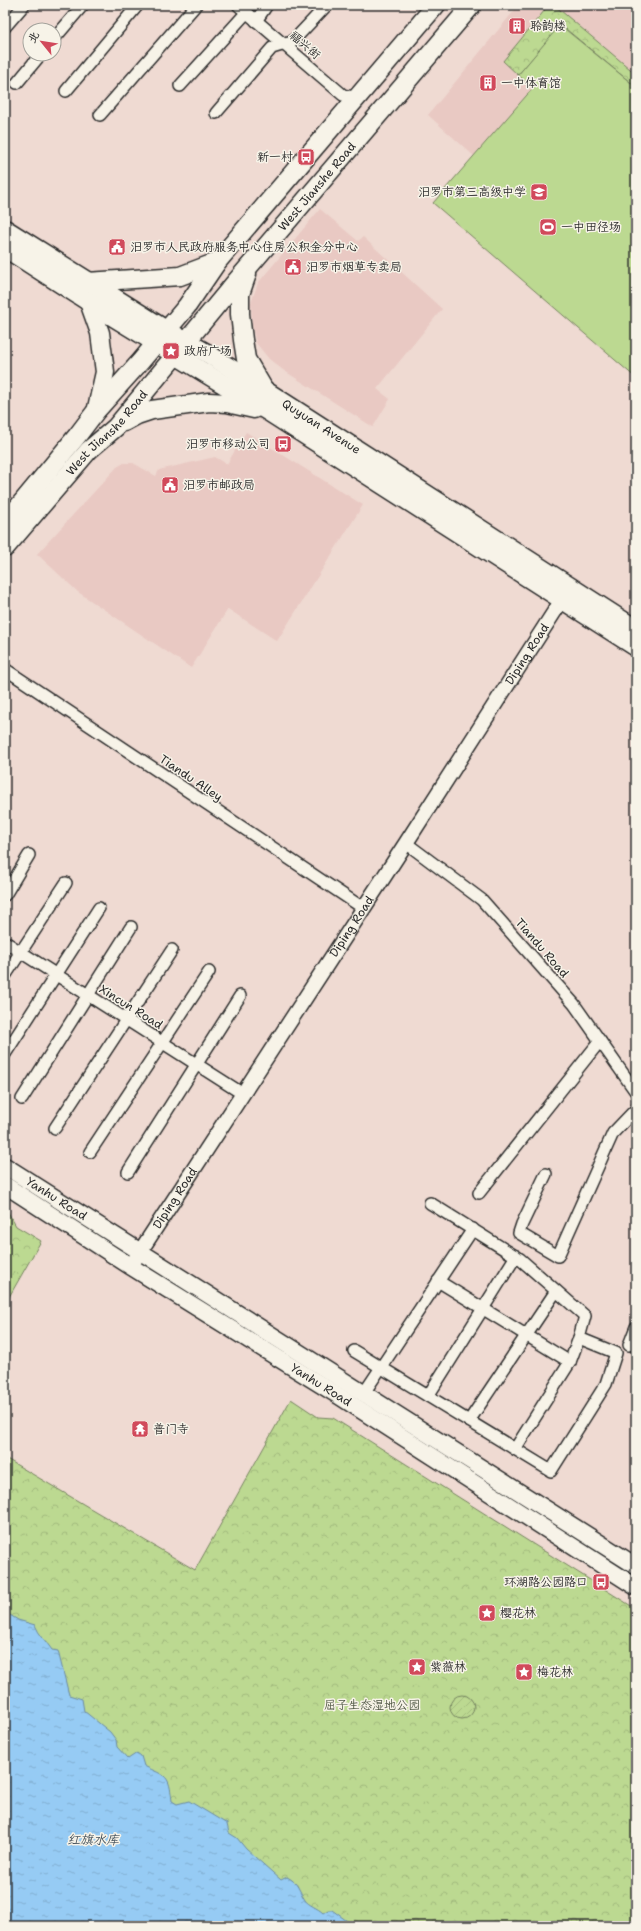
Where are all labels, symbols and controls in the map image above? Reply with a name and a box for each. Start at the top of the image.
building icon: 聆韵楼 [507,16,527,36]
place label: 聆韵楼 [530,18,566,34]
north arrow [22,22,62,62]
street label: 福兴街 [286,27,324,63]
text: 北 [25,29,43,46]
building icon: 一中体育馆 [478,73,498,93]
place label: 一中体育馆 [501,75,561,91]
street label: West Jianshe Road [275,138,360,234]
bus stop icon: 新一村 [296,147,316,167]
place label: 新一村 [257,149,293,165]
school or university icon: 汨罗市第三高级中学 [529,182,549,202]
place label: 汨罗市第三高级中学 [418,184,526,200]
sports icon: 一中田径场 [538,217,558,237]
place label: 一中田径场 [561,219,621,235]
public building icon: 汨罗市人民政府服务中心住房公积金分中心 [107,237,127,257]
place label: 汨罗市人民政府服务中心住房公积金分中心 [130,239,358,255]
public building icon: 汨罗市烟草专卖局 [283,257,303,277]
place label: 汨罗市烟草专卖局 [306,259,402,275]
place icon: 政府广场 [161,341,181,361]
place label: 政府广场 [184,343,232,359]
street label: West Jianshe Road [63,387,151,479]
street label: Quyuan Avenue [279,395,364,458]
bus stop icon: 汨罗市移动公司 [273,434,293,454]
place label: 汨罗市移动公司 [186,436,270,452]
public building icon: 汨罗市邮政局 [160,475,180,495]
place label: 汨罗市邮政局 [183,477,255,493]
street label: Diping Road [501,620,553,688]
street label: Tiandu Alley [156,751,226,805]
street label: Diping Road [326,893,378,960]
street label: Tiandu Road [512,915,572,981]
street label: Xincun Road [96,981,166,1033]
street label: Diping Road [149,1164,201,1232]
street label: Yanhu Road [23,1173,90,1224]
street label: Yanhu Road [288,1360,355,1410]
temple icon: 普门寺 [130,1419,150,1439]
place label: 普门寺 [153,1421,189,1437]
bus stop icon: 环湖路公园路口 [591,1572,611,1592]
place label: 环湖路公园路口 [504,1574,588,1590]
place icon: 樱花林 [477,1603,497,1623]
place label: 樱花林 [500,1605,536,1621]
place icon: 紫薇林 [407,1657,427,1677]
place label: 紫薇林 [430,1659,466,1675]
place icon: 梅花林 [514,1662,534,1682]
place label: 梅花林 [537,1664,573,1680]
park label: 屈子生态湿地公园 [324,1697,420,1713]
water label: 红旗水库 [67,1831,120,1848]

